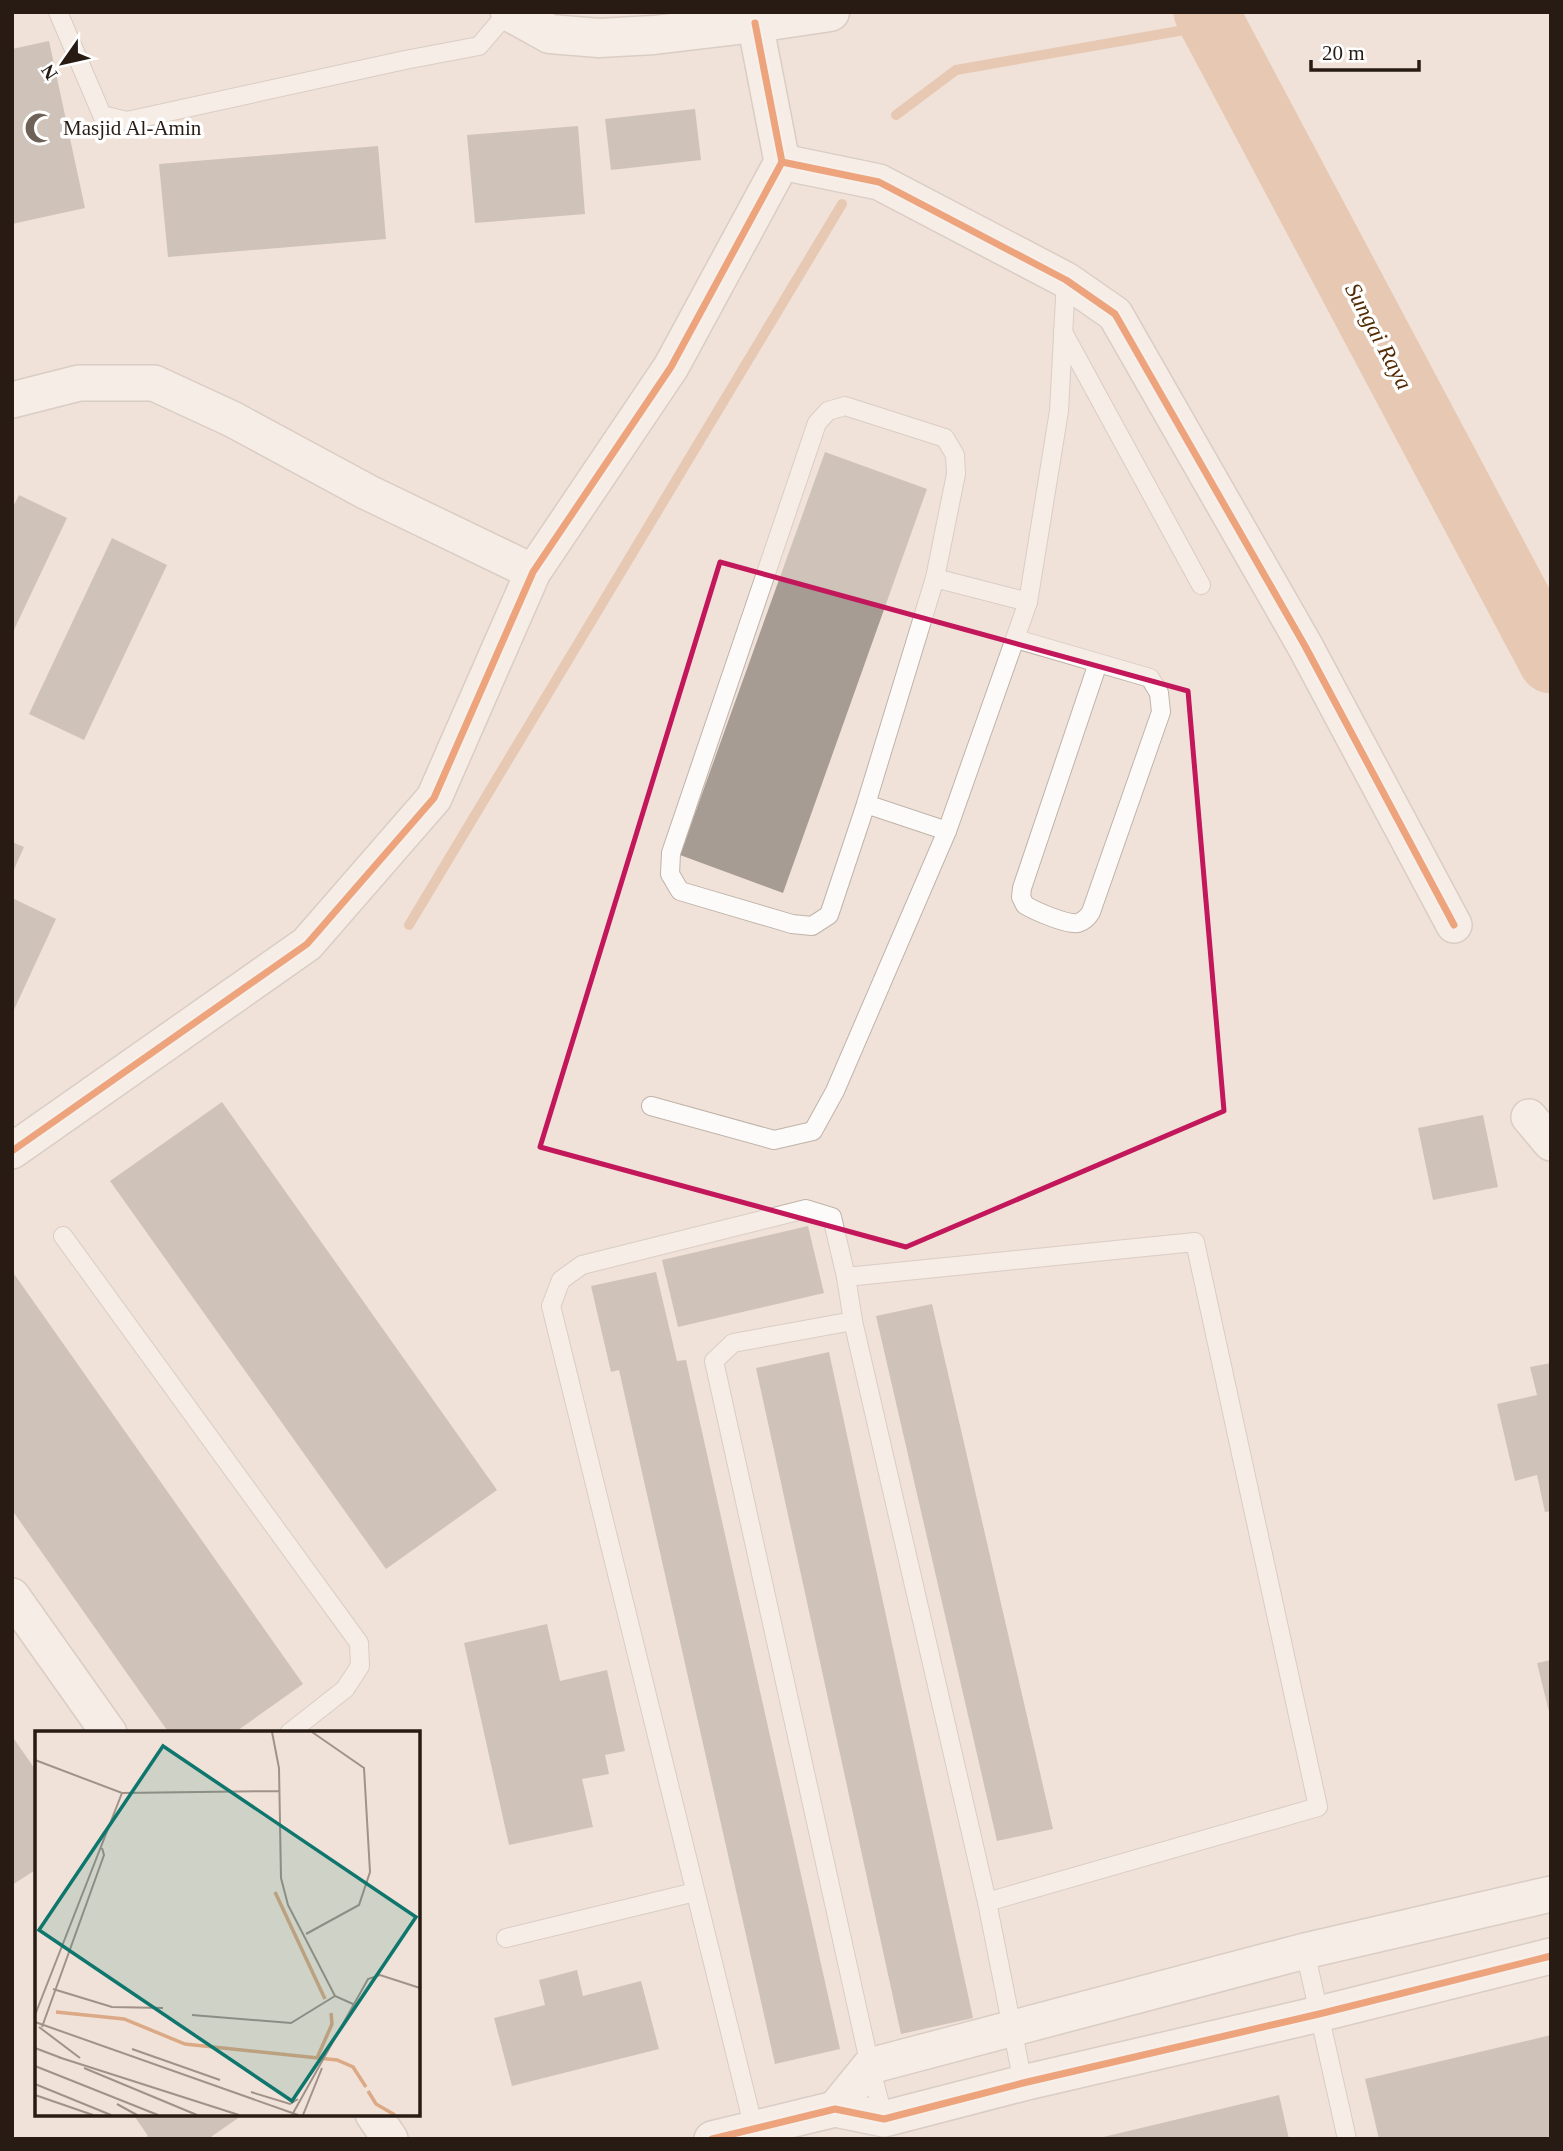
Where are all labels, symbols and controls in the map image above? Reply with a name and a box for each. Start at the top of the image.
north arrow [28,28,98,98]
scale bar [1311,28,1420,72]
text: 20 m [1322,41,1365,65]
text: N [37,60,62,84]
mosque icon: Masjid Al-Amin [23,111,57,145]
place label: Masjid Al-Amin [63,116,202,140]
water label: Sungai Raya [1340,279,1417,394]
inset map [35,1731,420,2116]

